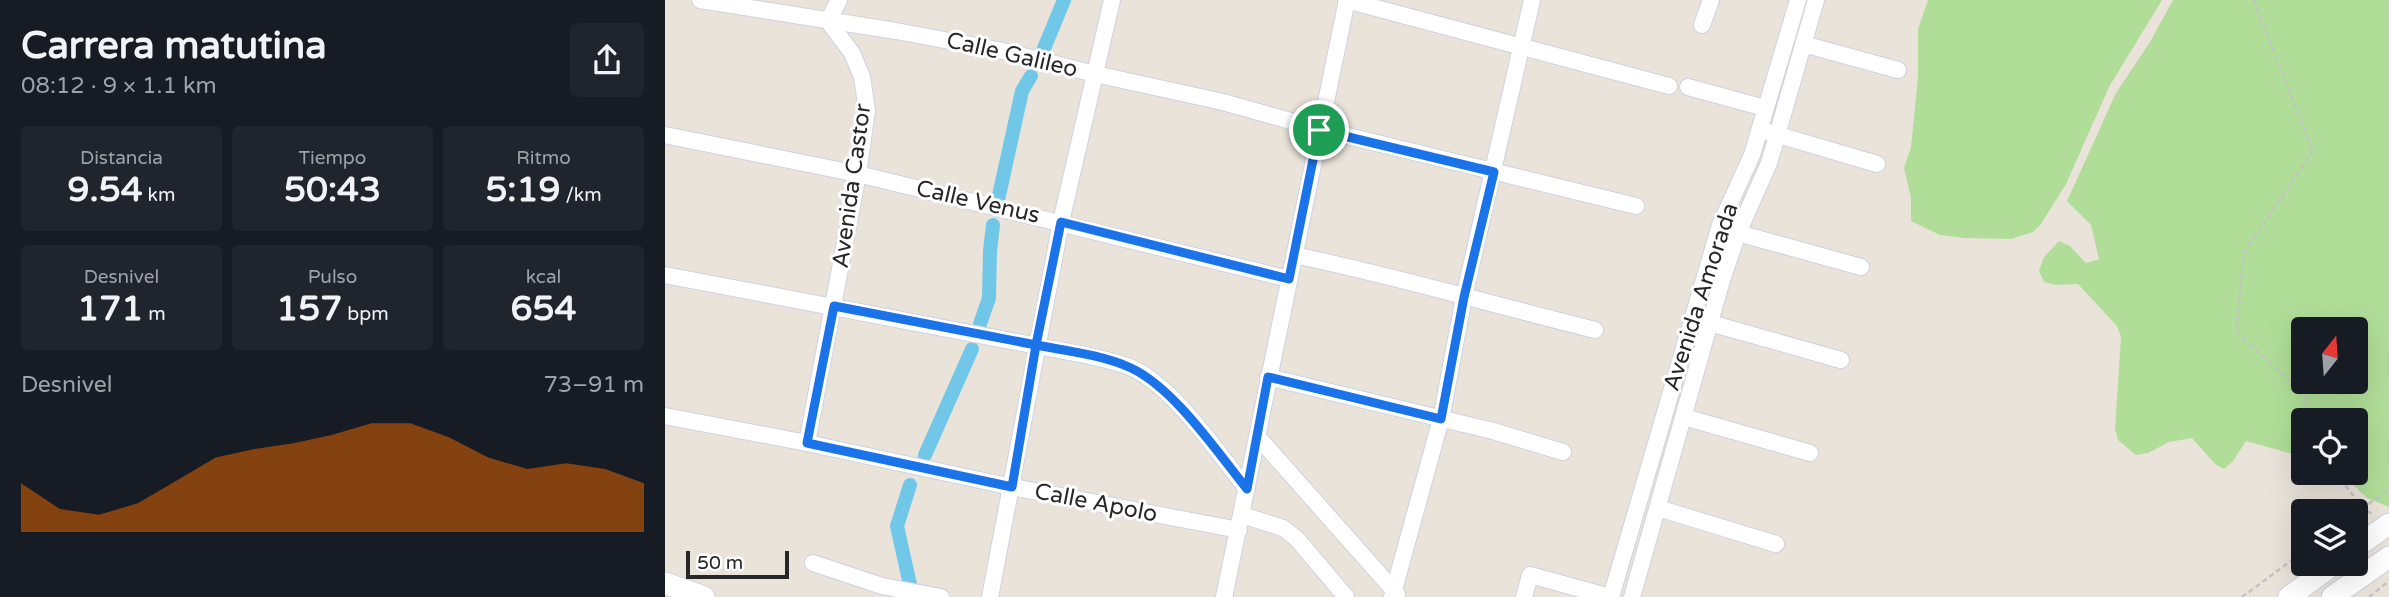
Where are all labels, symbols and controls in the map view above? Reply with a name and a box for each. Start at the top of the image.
text: Carrera matutina [21,23,327,69]
button: share [570,23,644,97]
street label: Calle Galileo [944,26,1080,84]
text: 08:12 · 9 × 1.1 km [21,72,217,100]
pin [1289,100,1349,160]
street label: Avenida Castor [827,102,877,270]
icon: arrive [1300,111,1338,149]
text: Distancia [80,147,163,169]
text: Tiempo [299,147,366,169]
text: Ritmo [516,147,571,169]
text: 9.54 [68,169,143,211]
text: 50:43 [284,169,381,211]
text: 5:19 [485,169,560,211]
street label: Calle Venus [913,174,1043,230]
text: km [143,184,175,206]
text: /km [560,184,602,206]
street label: Avenida Amorada [1657,200,1745,394]
text: Desnivel [84,266,159,288]
text: Pulso [308,266,357,288]
text: kcal [526,266,561,288]
text: 171 [77,288,143,330]
text: 157 [276,288,342,330]
text: 654 [511,288,576,330]
text: m [143,303,166,325]
text: bpm [342,303,389,325]
north arrow [2291,317,2368,394]
map controls [2291,317,2368,576]
text: Desnivel [21,371,112,399]
text: 73–91 m [543,371,644,399]
button: locate [2291,408,2368,485]
street label: Calle Apolo [1032,477,1160,529]
button: layers [2291,499,2368,576]
scale bar [686,548,789,580]
text: 50 m [697,552,743,574]

